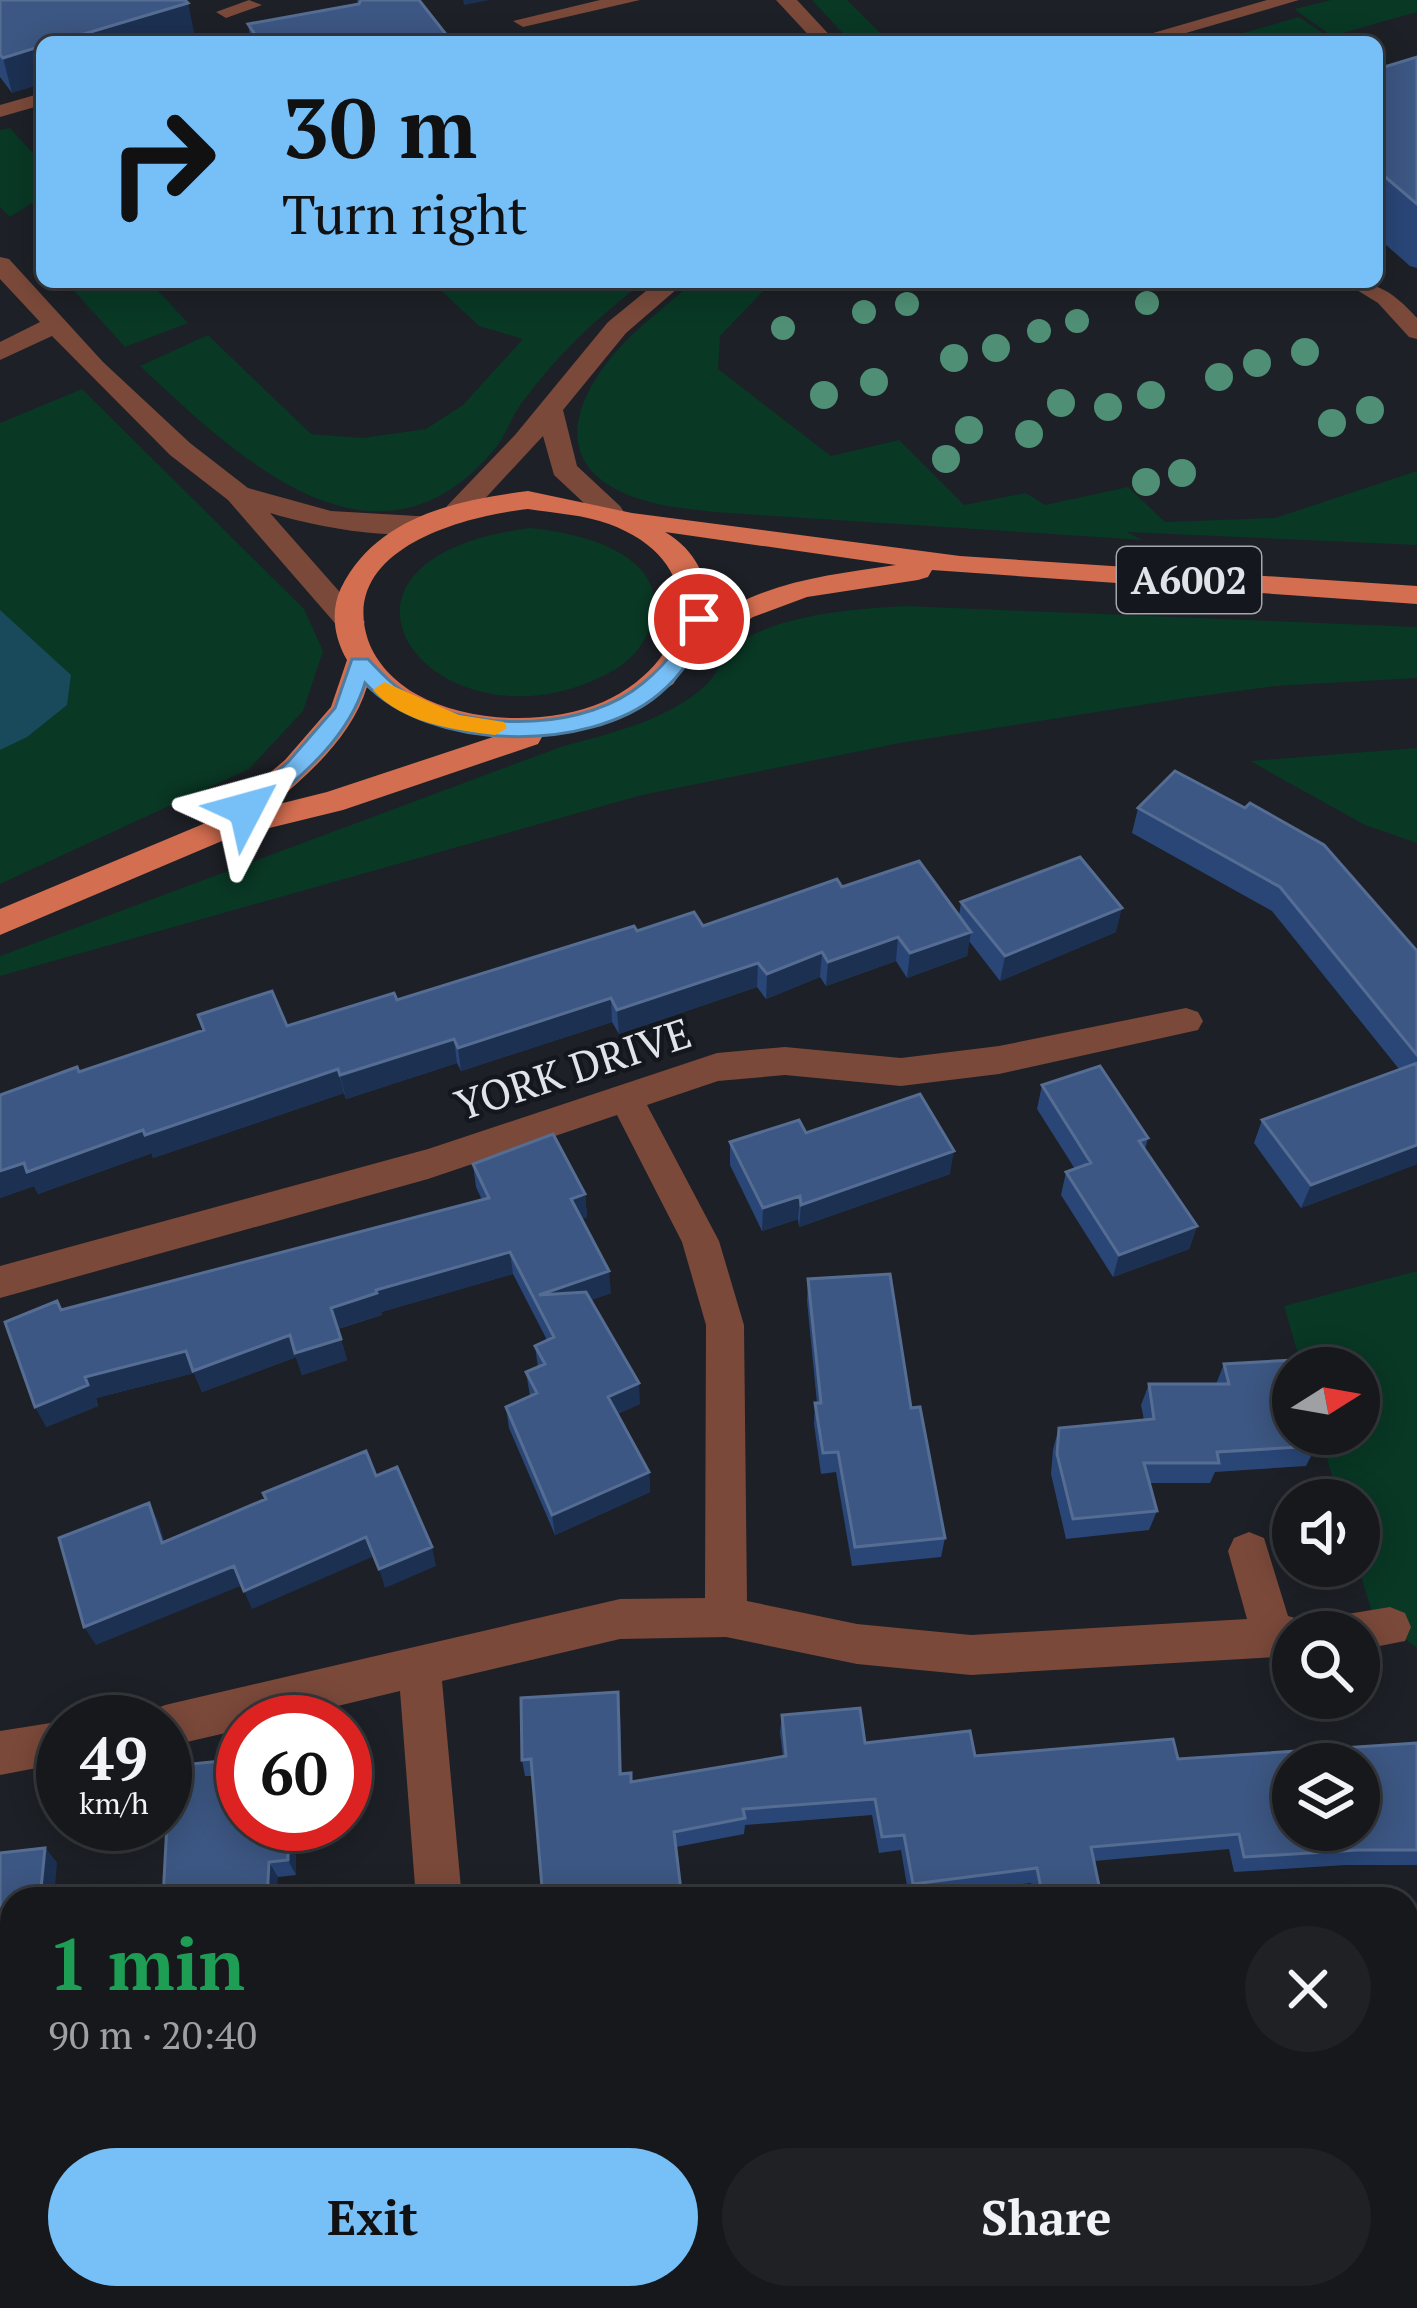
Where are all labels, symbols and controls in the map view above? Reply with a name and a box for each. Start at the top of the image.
text: 30 m [282,71,477,182]
icon: right [84,84,240,240]
text: Turn right [282,178,528,249]
road number: A6002 [1117,547,1261,613]
pin [648,568,750,670]
icon: arrive [666,586,732,652]
position arrow [183,746,309,872]
street label: YORK DRIVE [448,1004,698,1133]
north arrow [1272,1347,1380,1455]
map controls [1272,1347,1380,1851]
button: sound [1272,1479,1380,1587]
button: search [1272,1611,1380,1719]
speed limit sign: 60 [216,1695,372,1851]
text: 49 [80,1718,148,1797]
button: layers [1272,1743,1380,1851]
text: km/h [79,1783,149,1823]
text: 1 min [48,1915,245,2011]
button: close [1245,1926,1371,2052]
text: 90 m · 20:40 [48,2008,257,2060]
button: Exit [48,2148,698,2286]
button: Share [722,2148,1371,2286]

